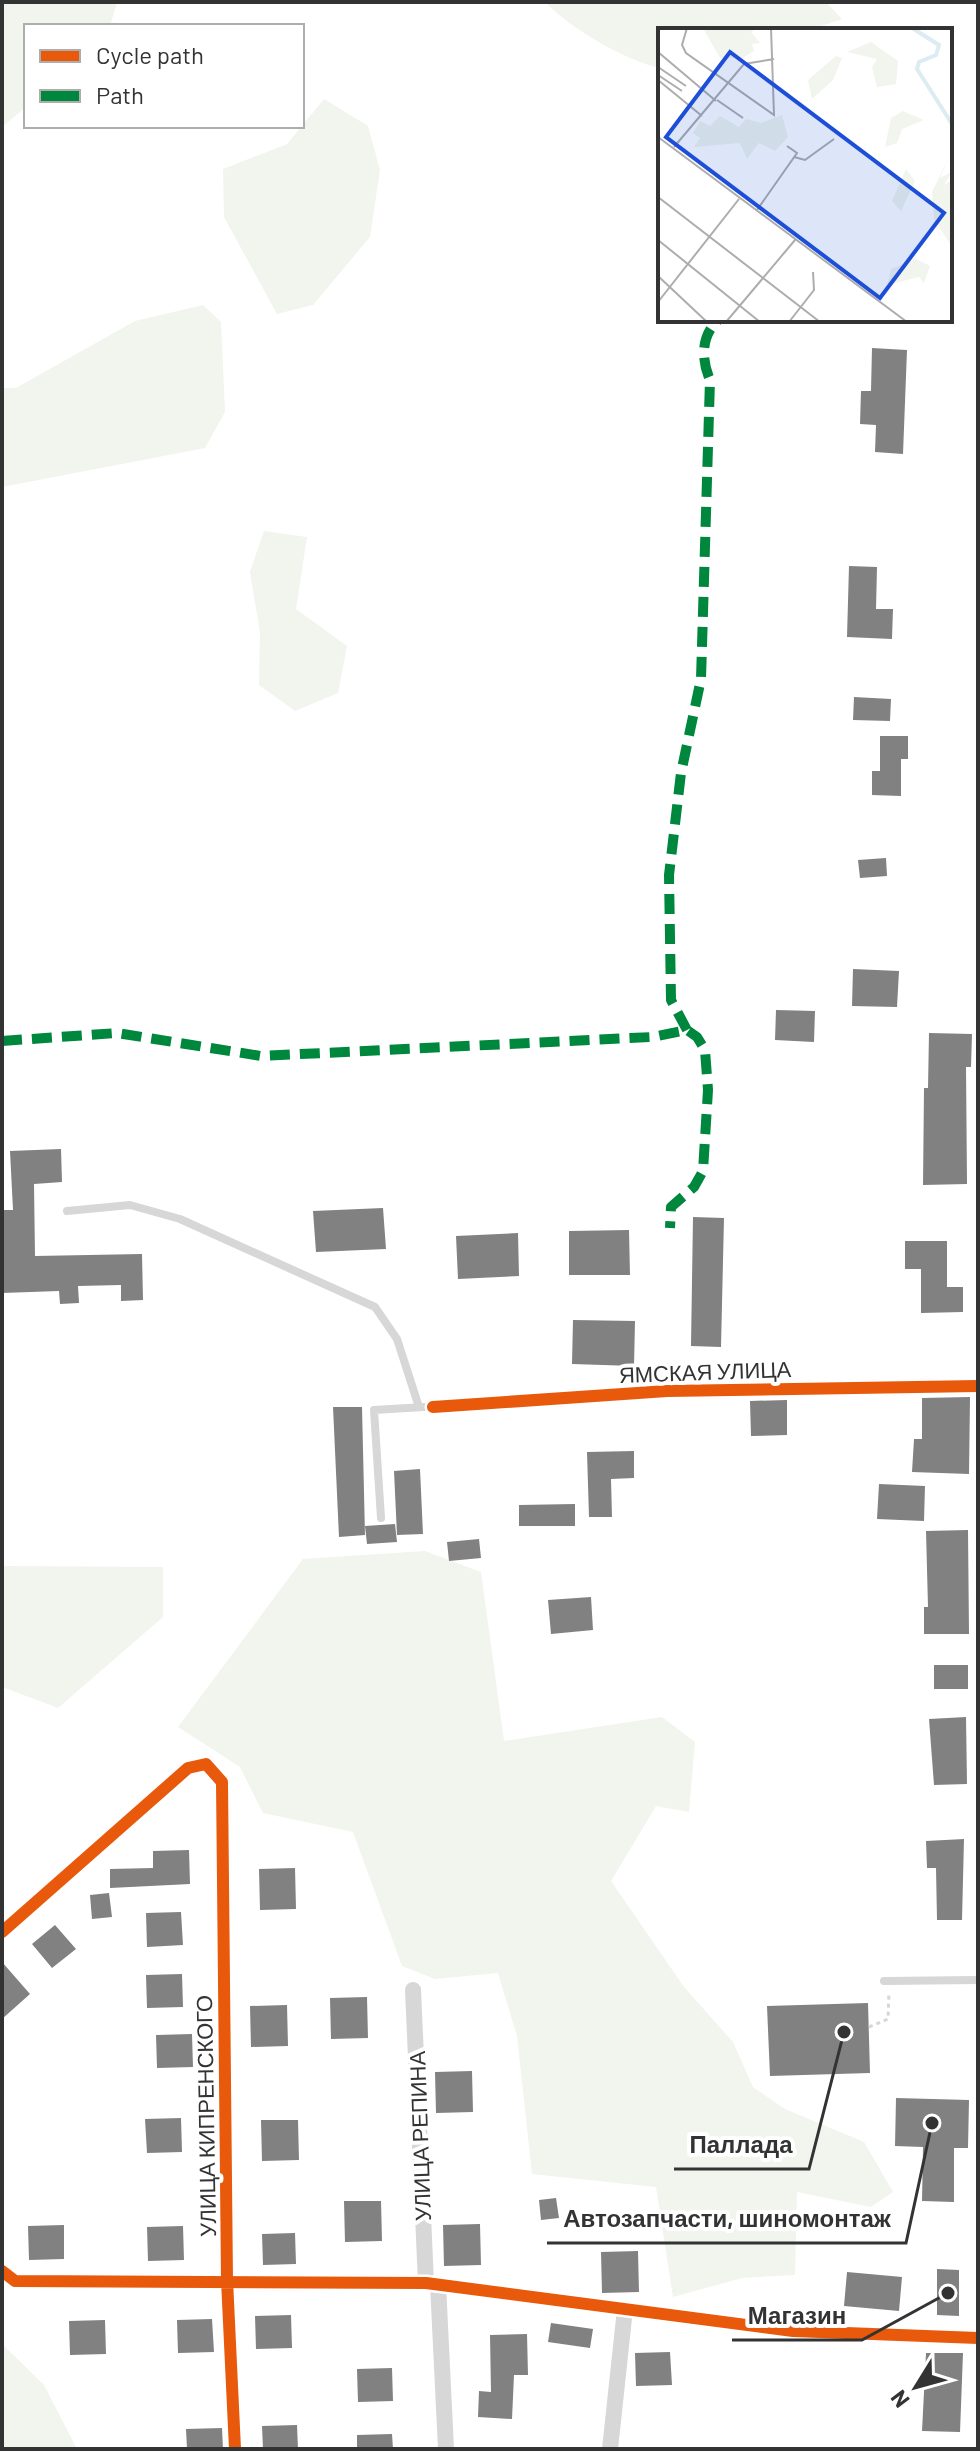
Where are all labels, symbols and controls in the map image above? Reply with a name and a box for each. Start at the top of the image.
legend [24,24,304,128]
inset map [658,28,952,322]
text: Cycle path [96,40,204,69]
text: Path [96,80,144,109]
street label: ЯМСКАЯ УЛИЦА [618,1355,792,1388]
street label: УЛИЦА КИПРЕНСКОГО [190,1995,221,2237]
street label: УЛИЦА РЕПИНА [403,2050,436,2222]
callout: Паллада [674,2121,809,2169]
text: Паллада [689,2129,793,2158]
callout: Автозапчасти, шиномонтаж [547,2195,906,2243]
text: Автозапчасти, шиномонтаж [563,2203,892,2232]
callout: Магазин [732,2292,862,2340]
text: Магазин [748,2300,846,2329]
north arrow [876,2347,956,2427]
text: N [884,2386,914,2413]

